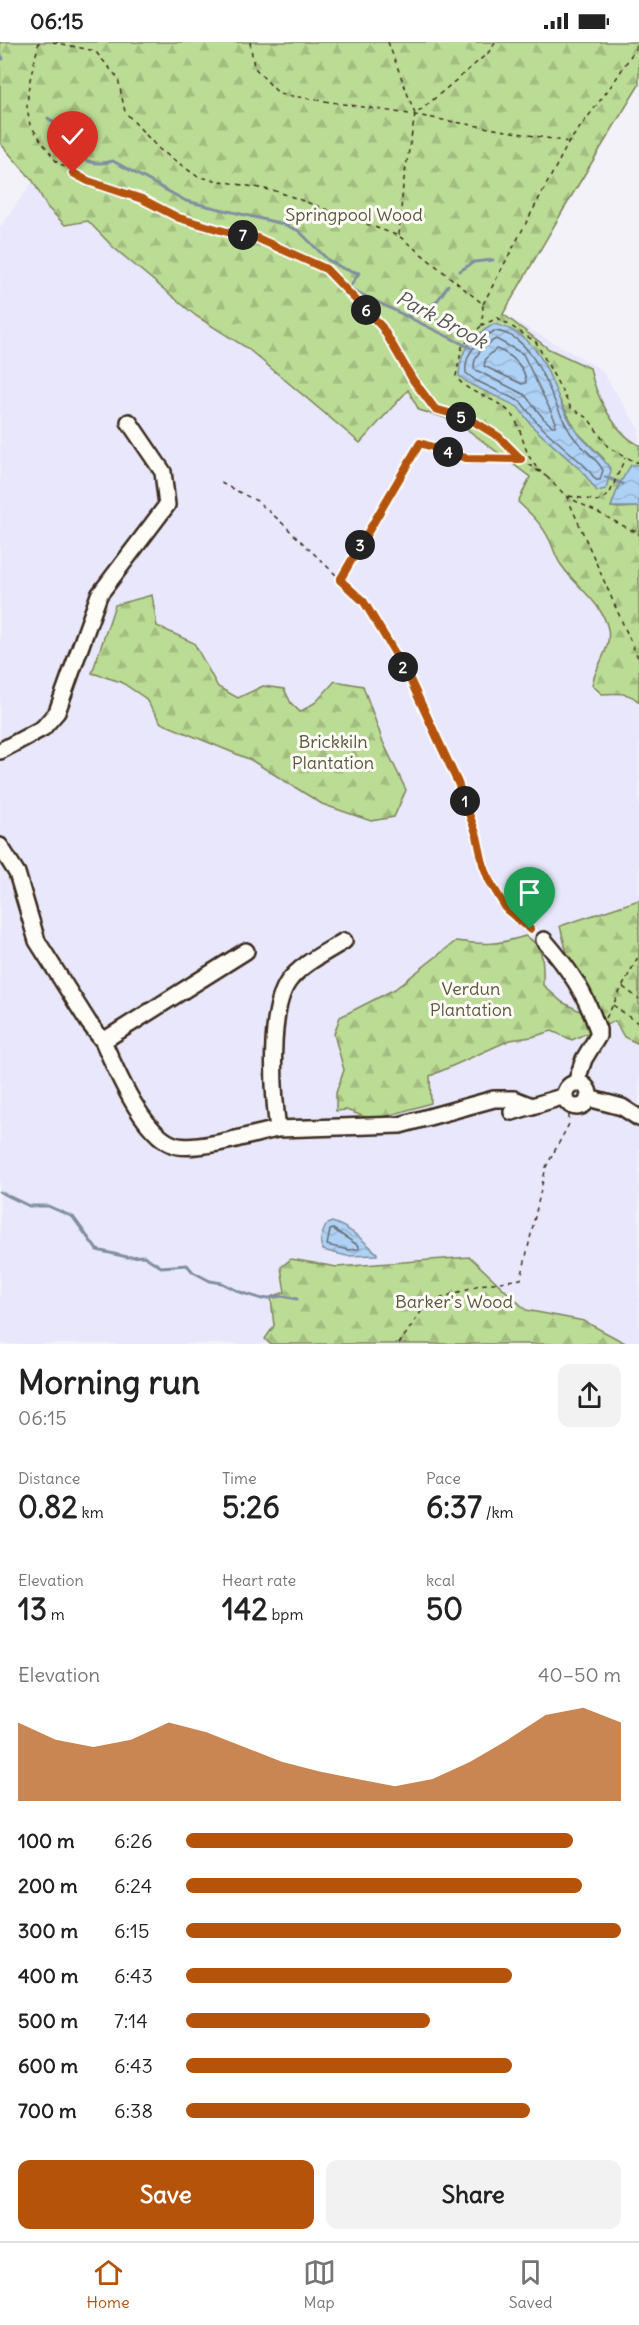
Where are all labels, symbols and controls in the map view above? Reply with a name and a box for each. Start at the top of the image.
text: 06:15 [30,7,84,35]
pin [47,111,98,173]
icon: check [56,120,89,153]
park label: Springpool Wood [285,203,423,226]
pin: 7 [228,220,258,250]
text: 7 [239,225,247,245]
water label: Park Brook [392,285,494,354]
pin: 6 [351,295,381,325]
text: 6 [361,300,371,320]
pin: 5 [446,402,476,432]
text: 5 [456,407,466,427]
pin: 4 [433,437,463,467]
text: 4 [443,442,453,462]
pin: 3 [345,530,375,560]
text: 3 [355,535,365,555]
pin: 2 [388,652,418,682]
text: 2 [399,657,407,677]
park label: Brickkiln Plantation [292,730,374,774]
pin: 1 [450,786,480,816]
text: 1 [462,791,468,811]
pin [504,867,555,929]
icon: arrive [513,876,546,909]
park label: Verdun Plantation [430,977,512,1021]
park label: Barker's Wood [395,1290,513,1313]
text: Morning run [18,1361,200,1403]
button: share [558,1364,621,1427]
text: 06:15 [18,1405,67,1430]
text: Distance [18,1468,80,1488]
text: Time [222,1468,257,1488]
text: Pace [426,1468,461,1488]
text: 0.82 [18,1488,78,1526]
text: 5:26 [222,1488,280,1526]
text: 6:37 [426,1488,482,1526]
text: km [78,1502,104,1522]
text: /km [482,1502,514,1522]
text: Elevation [18,1570,84,1590]
text: Heart rate [222,1570,296,1590]
text: kcal [426,1570,455,1590]
text: 13 [18,1590,47,1628]
text: 142 [222,1590,268,1628]
text: 50 [426,1590,463,1628]
text: m [47,1604,65,1624]
text: bpm [268,1604,304,1624]
text: Elevation [18,1662,100,1687]
text: 40–50 m [538,1662,621,1687]
text: 100 m [18,1828,75,1853]
text: 6:26 [114,1828,153,1853]
text: 200 m [18,1873,78,1898]
text: 6:24 [114,1873,152,1898]
text: 300 m [18,1918,78,1943]
text: 6:15 [114,1918,150,1943]
text: 400 m [18,1963,78,1988]
text: 6:43 [114,1963,153,1988]
text: 500 m [18,2008,78,2033]
text: 7:14 [114,2008,148,2033]
text: 600 m [18,2053,78,2078]
text: 6:43 [114,2053,153,2078]
text: 700 m [18,2098,76,2123]
text: 6:38 [114,2098,153,2123]
button: Save [18,2160,314,2229]
button: Share [326,2160,621,2229]
tab: Home [87,2256,130,2312]
tab: Map [303,2256,336,2312]
tab: Saved [509,2256,552,2312]

